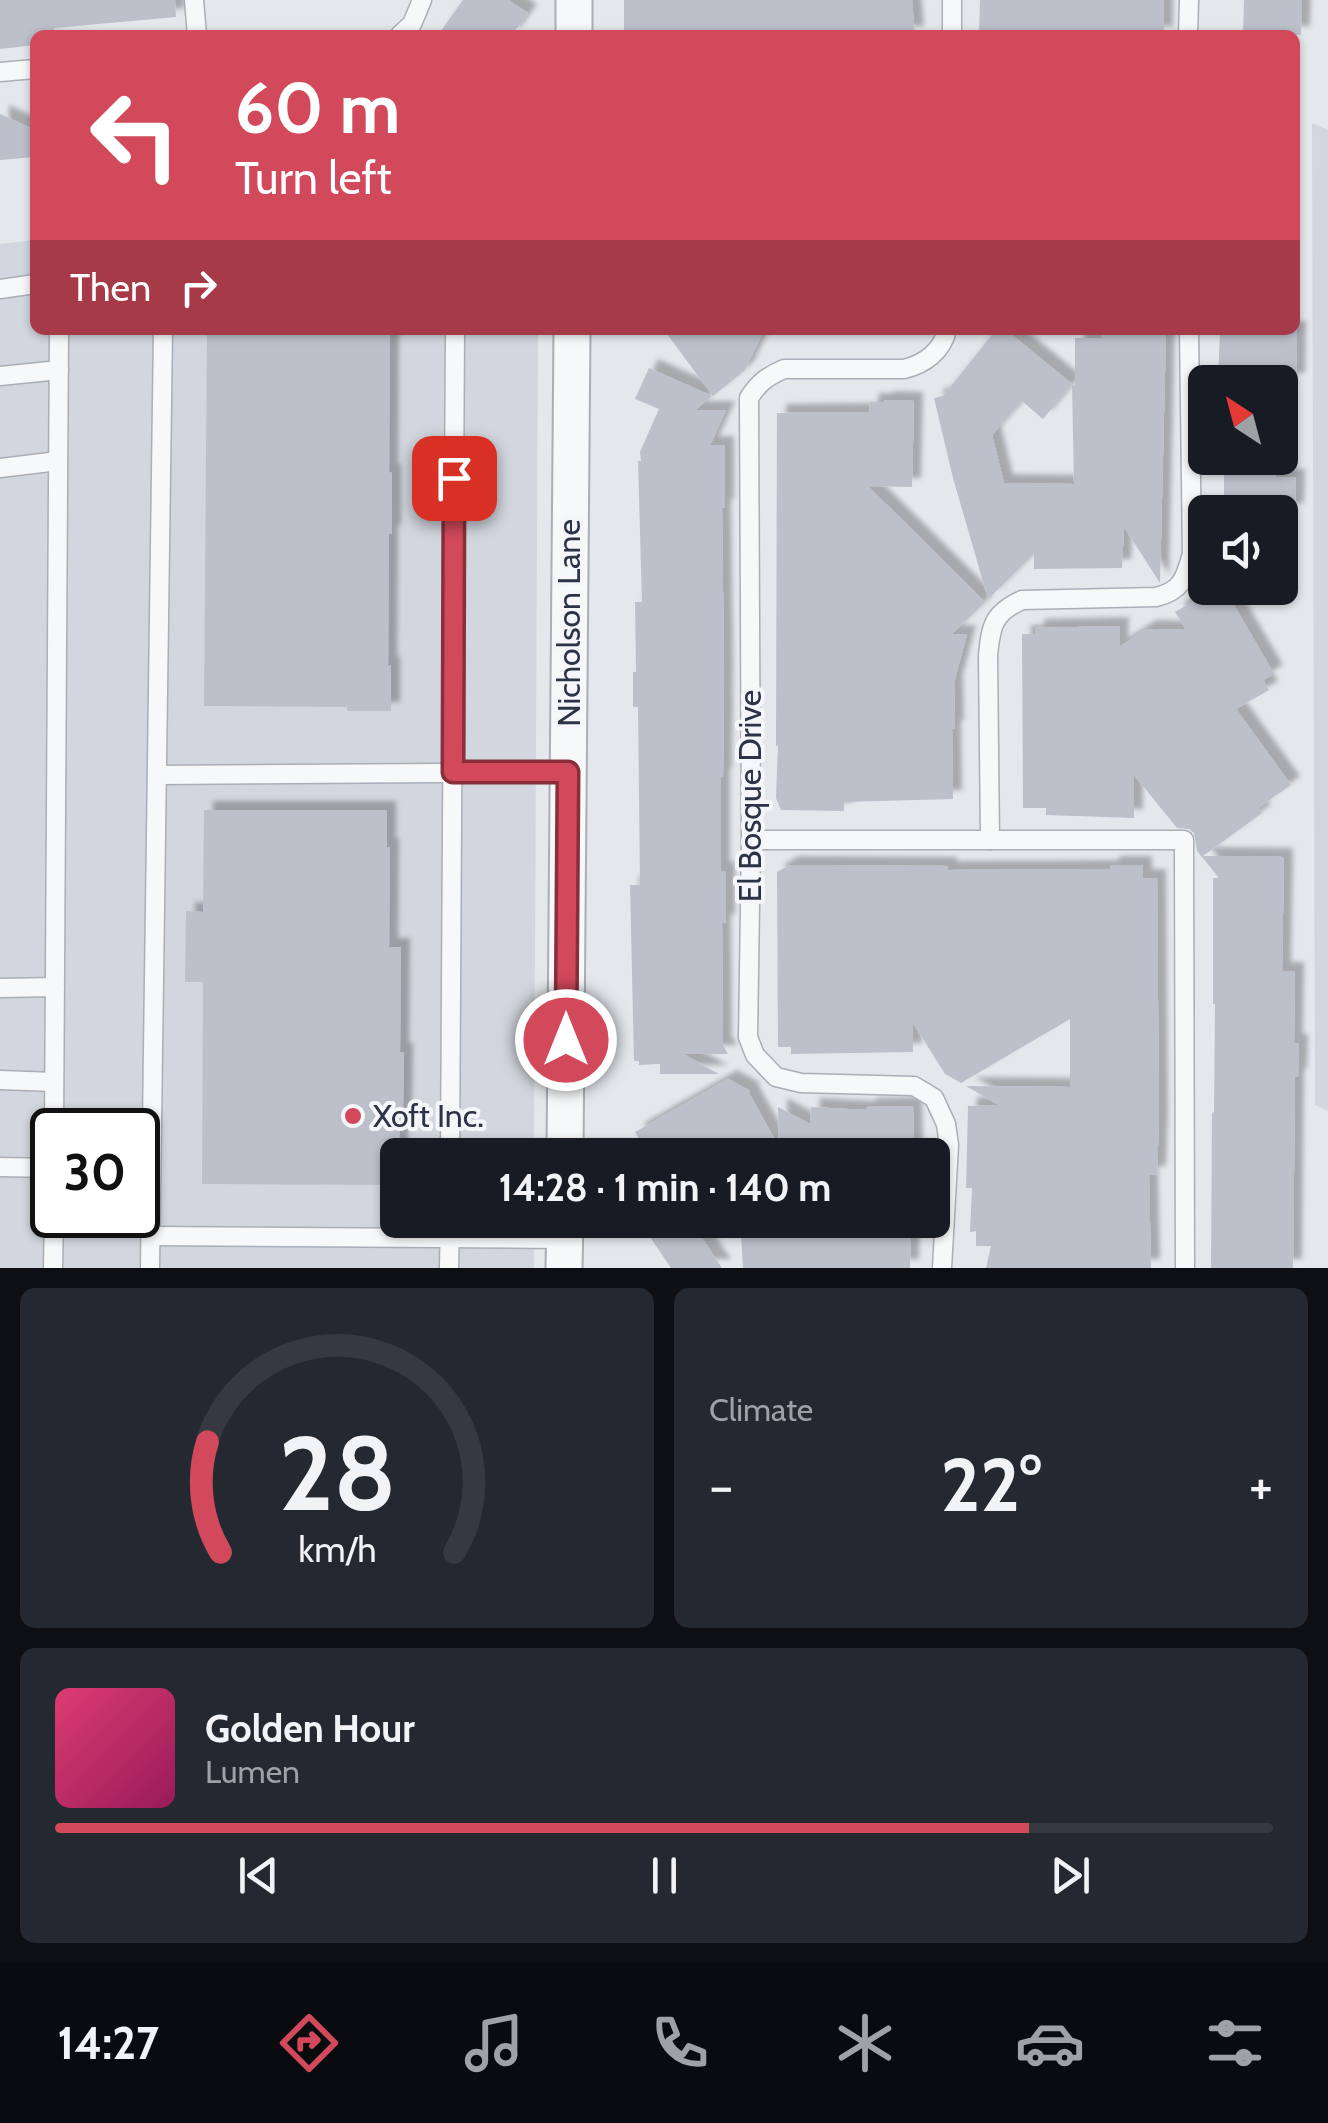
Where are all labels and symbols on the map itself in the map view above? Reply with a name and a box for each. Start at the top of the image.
north arrow [1188,365,1298,475]
pin [412,436,497,521]
street label: Nicholson Lane [549,519,588,727]
street label: El Bosque Drive [730,690,769,902]
position arrow [514,988,618,1092]
place label: Xoft Inc. [373,1096,484,1135]
marker: Xoft Inc. [342,1105,364,1127]
speed limit sign: 30 [30,1108,160,1238]

